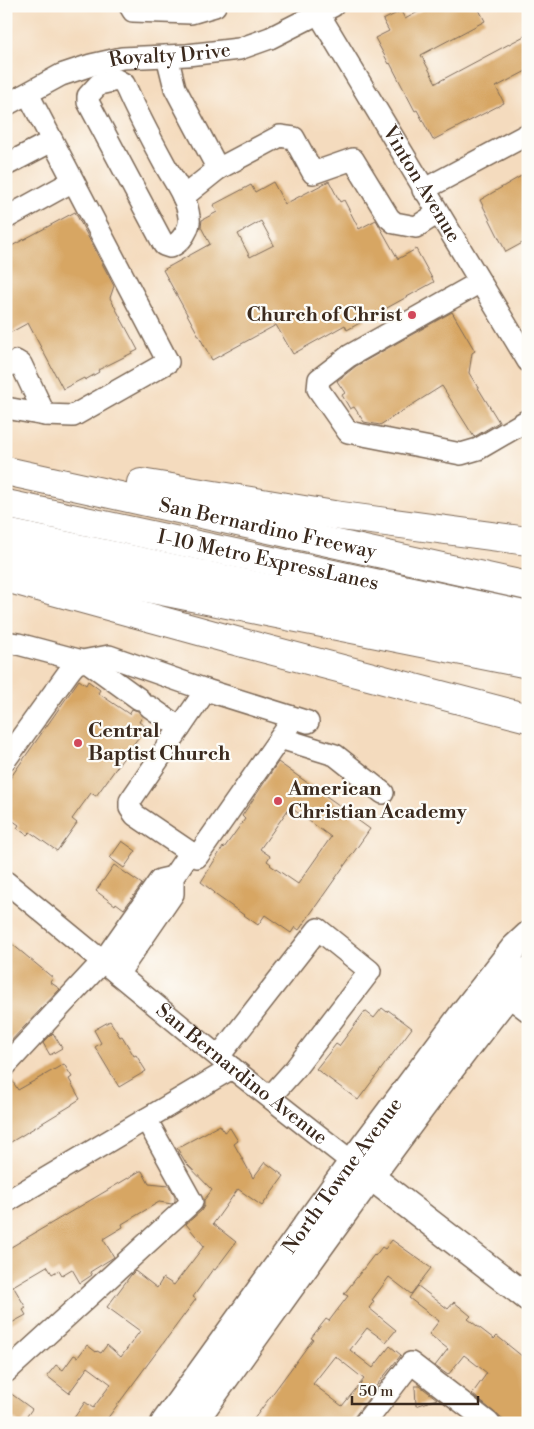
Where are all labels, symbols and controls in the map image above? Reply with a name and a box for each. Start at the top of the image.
street label: Royalty Drive [106,38,232,73]
street label: Vinton Avenue [376,120,466,247]
place label: Church of Christ [246,303,403,328]
marker: Church of Christ [406,309,418,321]
street label: San Bernardino Freeway [157,493,379,565]
street label: I-10 Metro ExpressLanes [155,524,381,596]
place label: Central Baptist Church [88,719,231,767]
marker: Central Baptist Church [72,737,84,749]
place label: American Christian Academy [287,777,468,825]
marker: American Christian Academy [272,795,284,807]
street label: San Bernardino Avenue [151,998,332,1150]
street label: North Towne Avenue [277,1093,408,1259]
scale bar [352,1374,478,1406]
text: 50 m [359,1382,393,1401]

